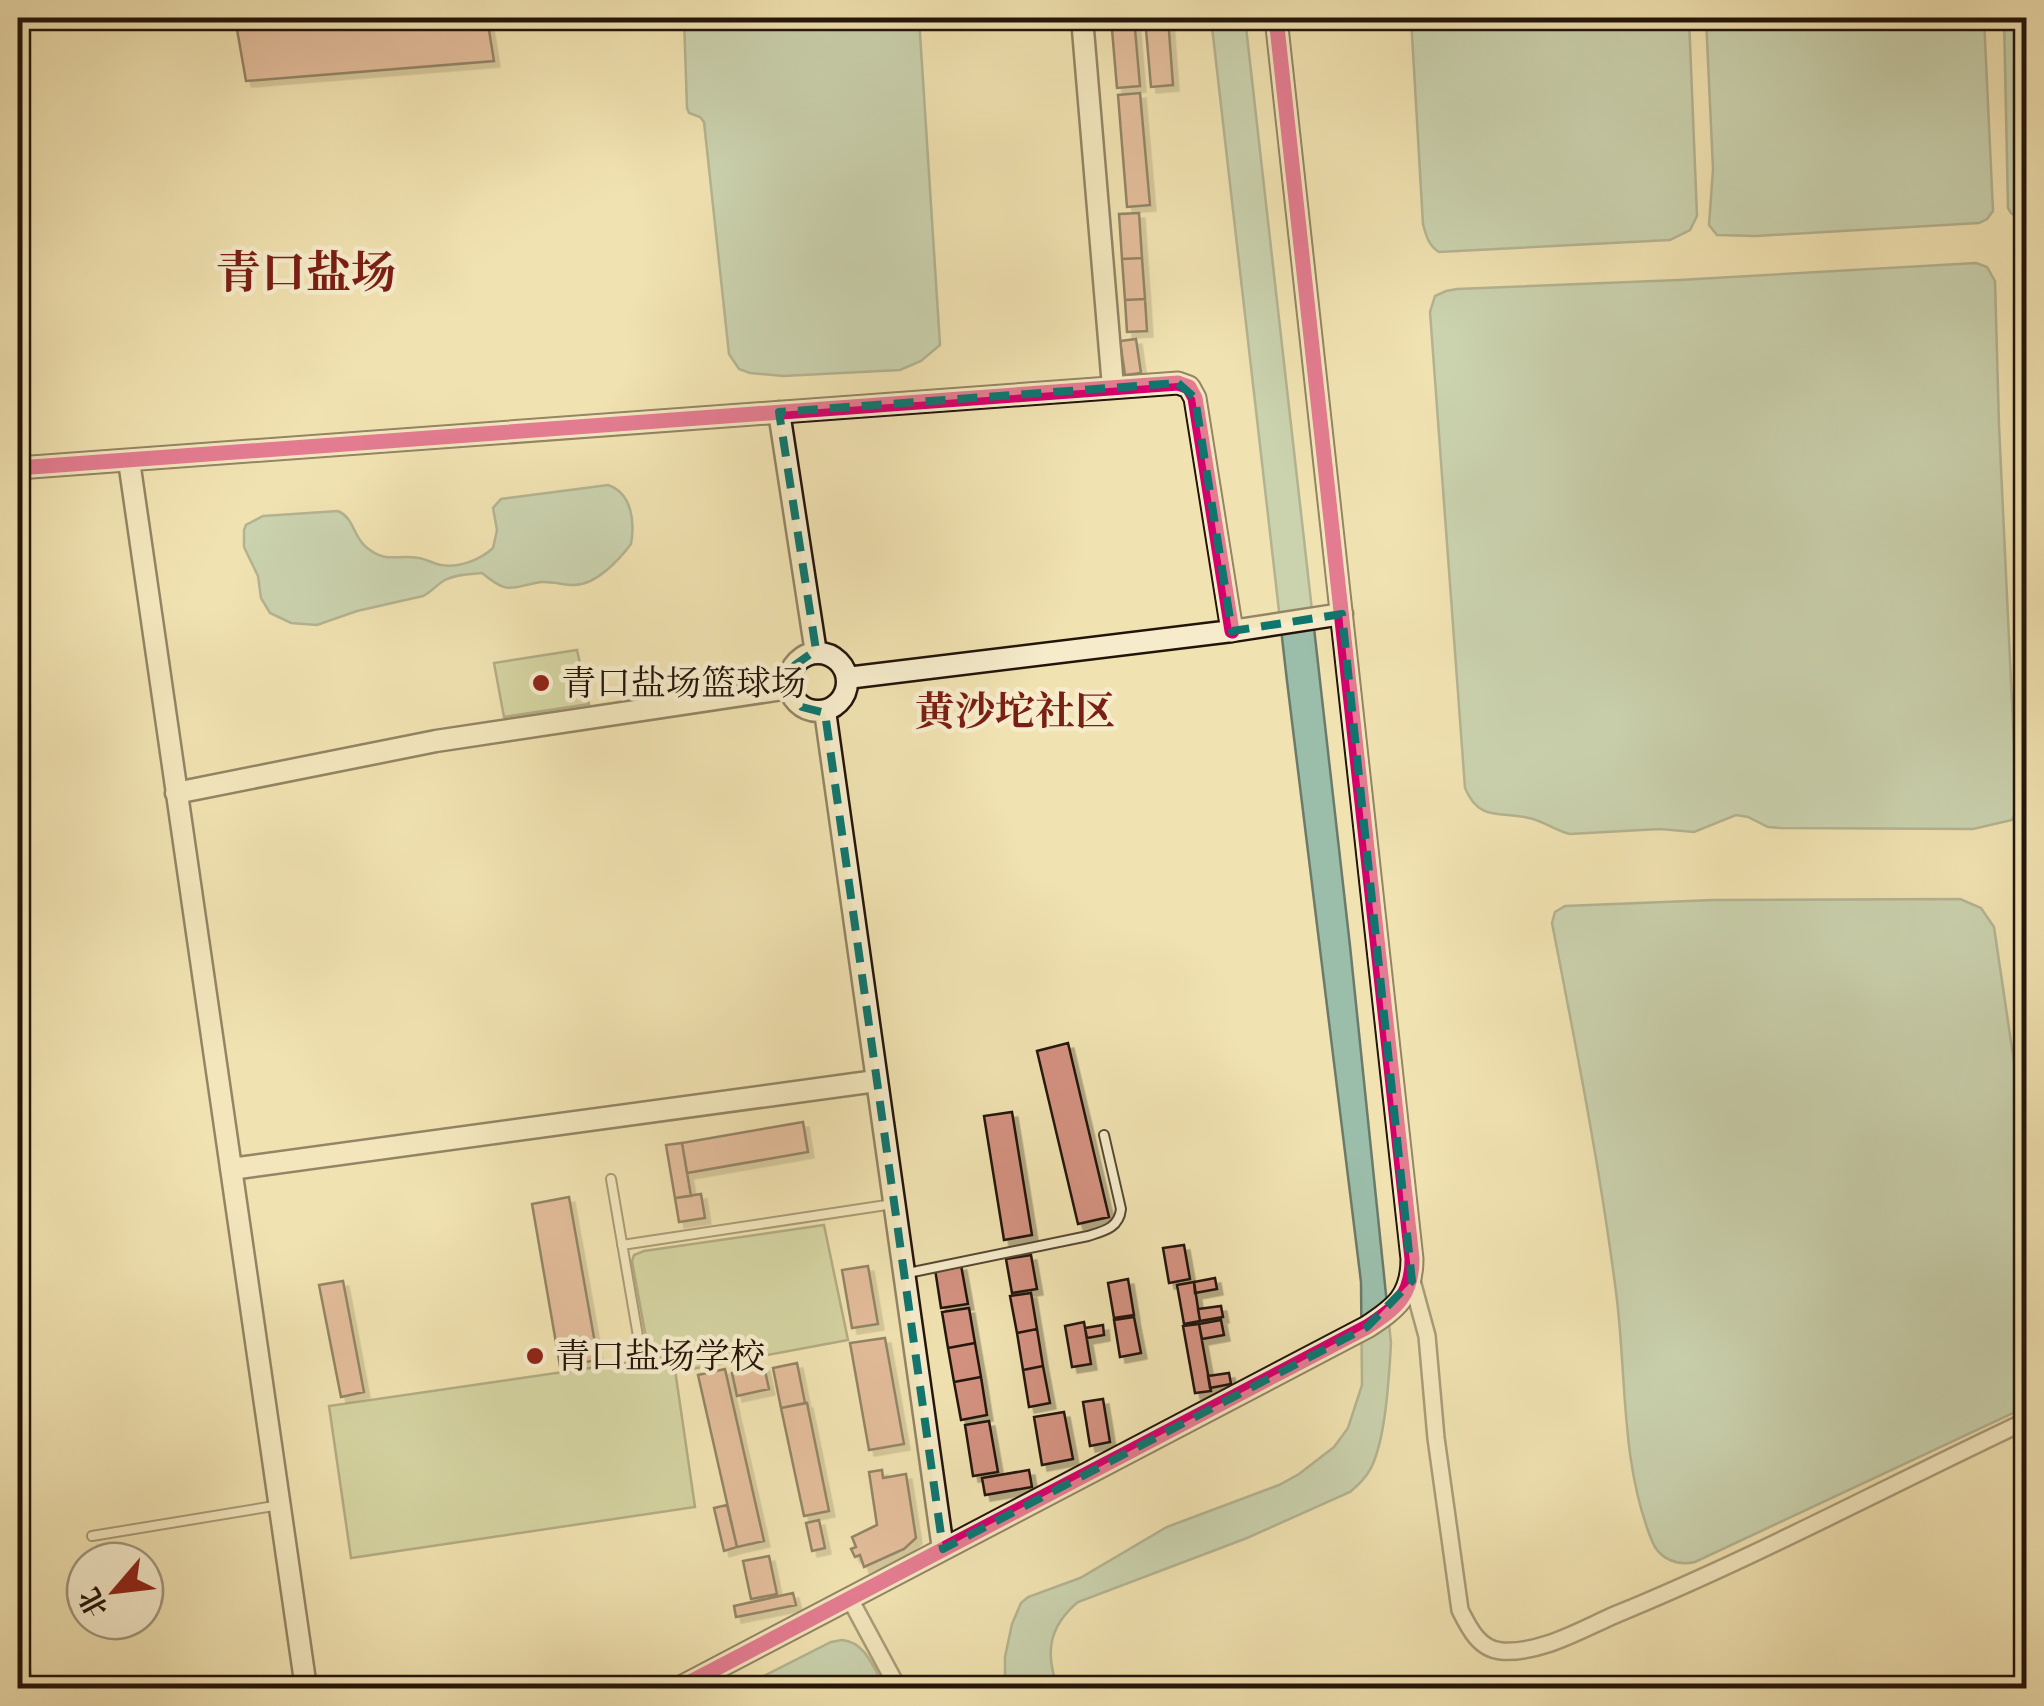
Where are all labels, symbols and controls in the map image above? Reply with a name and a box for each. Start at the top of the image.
district label: 青口盐场 [216,242,396,304]
place label: 青口盐场篮球场 [561,659,806,707]
marker: 青口盐场篮球场 [530,672,552,694]
district label: 黄沙坨社区 [915,684,1115,739]
place label: 青口盐场学校 [555,1332,765,1380]
marker: 青口盐场学校 [524,1345,546,1367]
north arrow [65,1541,165,1641]
text: 北 [70,1581,117,1624]

